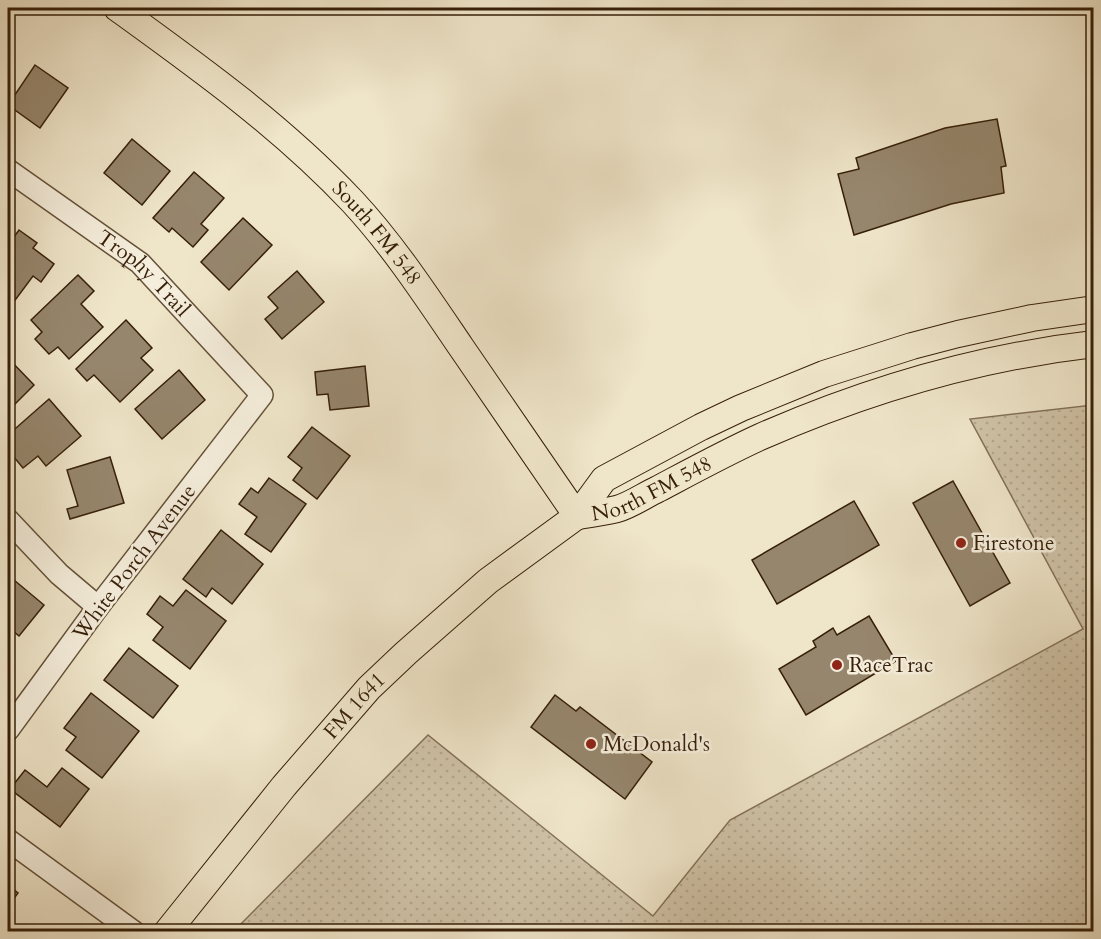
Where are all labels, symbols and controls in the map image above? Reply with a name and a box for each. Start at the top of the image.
street label: South FM 548 [325,175,428,291]
street label: Trophy Trail [91,223,197,323]
street label: North FM 548 [589,449,717,529]
street label: White Porch Avenue [65,478,203,647]
place label: Firestone [973,529,1055,558]
marker: Firestone [954,536,968,550]
place label: RaceTrac [849,651,933,680]
marker: RaceTrac [830,658,844,672]
street label: FM 1641 [317,666,392,745]
place label: McDonald's [603,730,710,759]
marker: McDonald's [584,737,598,751]

